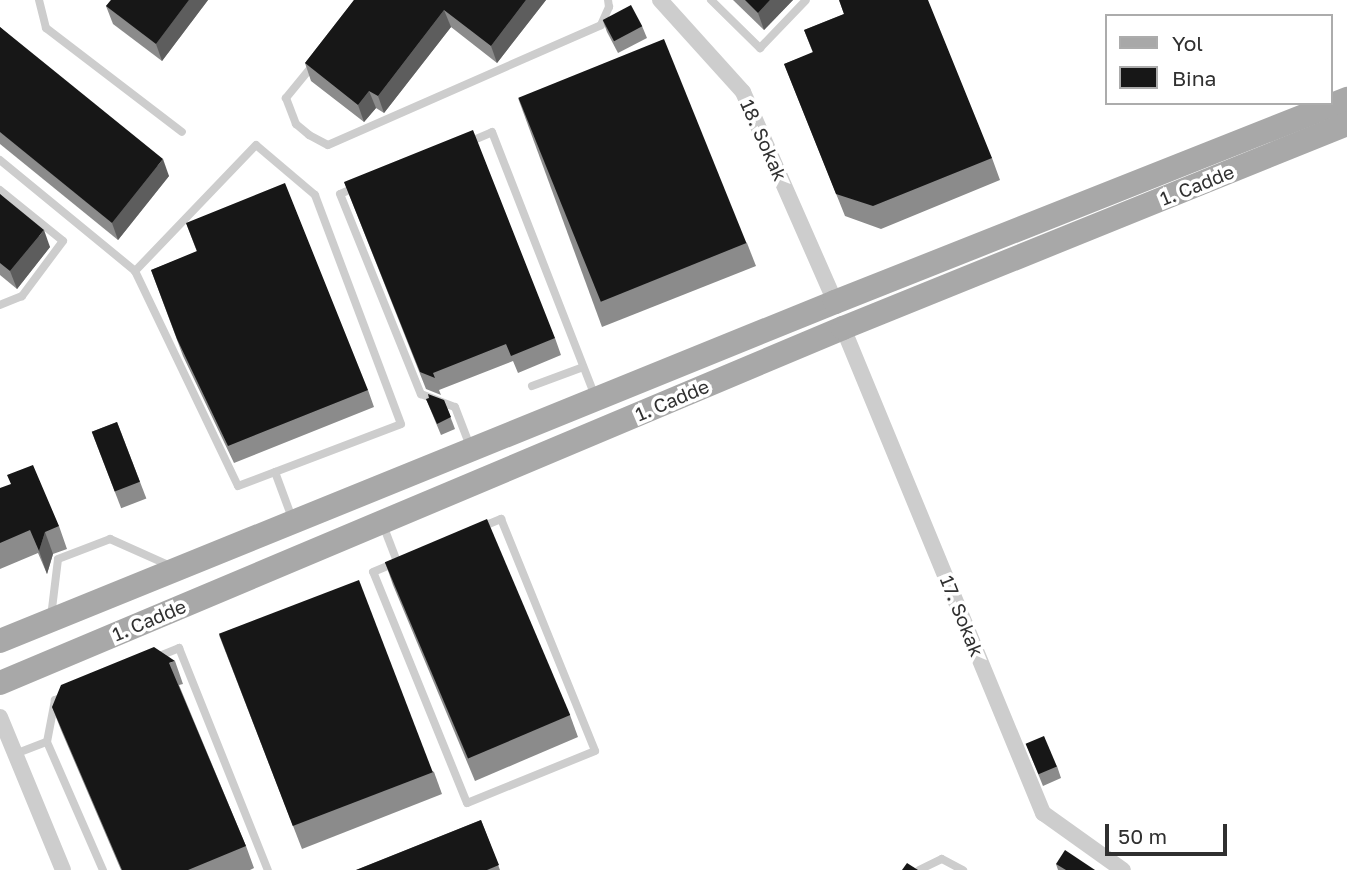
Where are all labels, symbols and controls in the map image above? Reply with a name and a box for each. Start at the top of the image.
legend [1106,14,1333,105]
text: Yol [1172,30,1203,56]
text: Bina [1172,65,1216,91]
street label: 18. Sokak [736,96,792,184]
street label: 1. Cadde [1157,160,1237,210]
street label: 1. Cadde [632,374,712,426]
street label: 17. Sokak [935,572,989,660]
street label: 1. Cadde [109,594,189,646]
scale bar [1109,810,1232,854]
text: 50 m [1118,823,1167,849]

